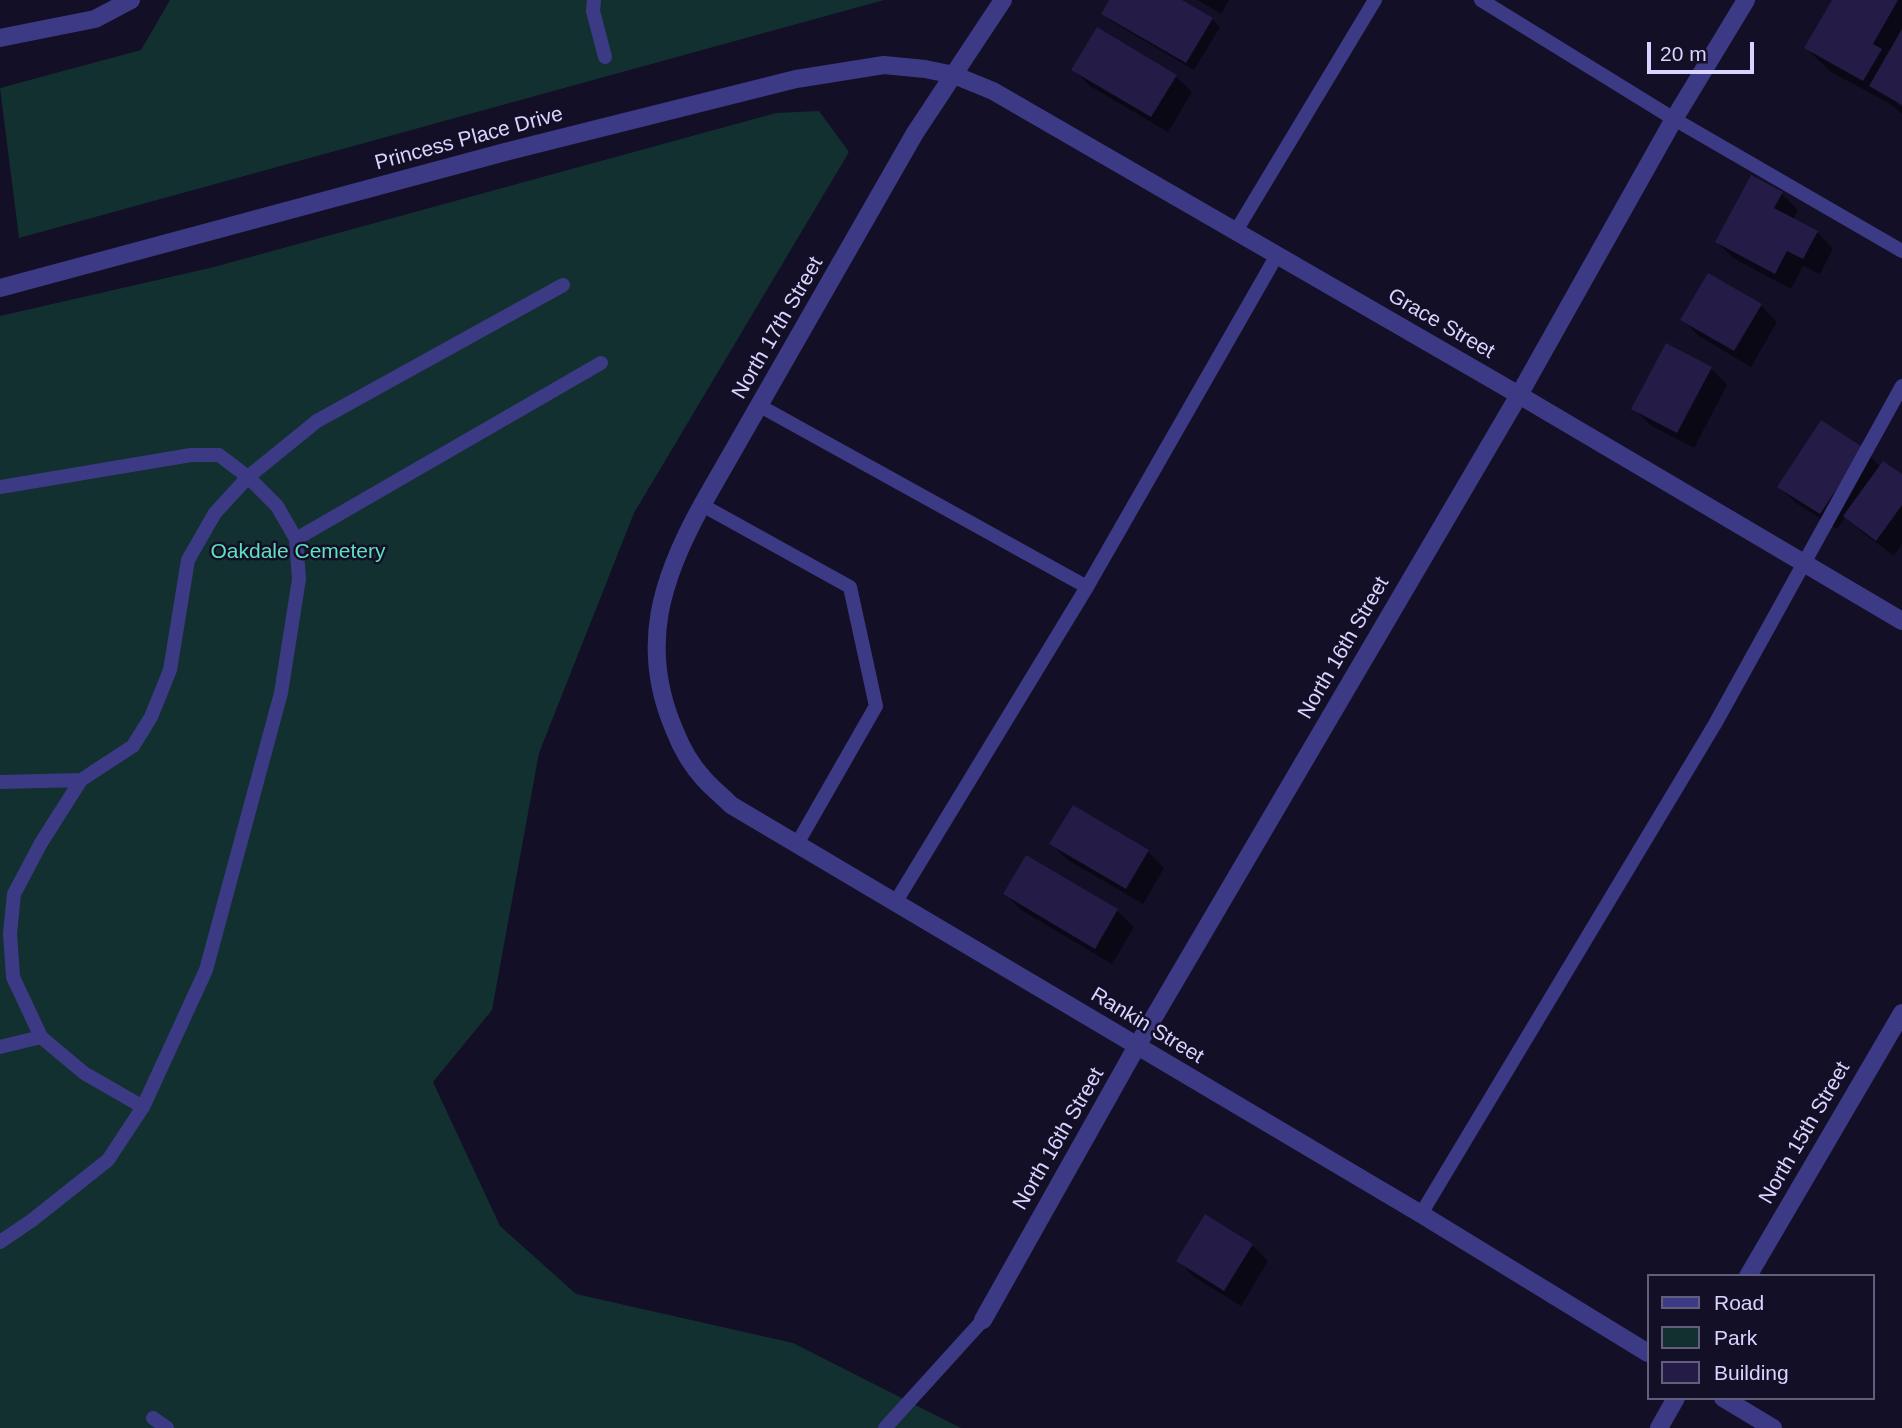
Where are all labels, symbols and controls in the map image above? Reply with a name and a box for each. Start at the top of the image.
scale bar [1650,28,1757,72]
text: 20 m [1660,42,1707,65]
street label: Princess Place Drive [372,102,566,176]
street label: North 17th Street [727,252,829,404]
street label: Grace Street [1383,283,1499,365]
park label: Oakdale Cemetery [210,539,386,565]
street label: North 16th Street [1293,572,1395,724]
street label: Rankin Street [1086,982,1208,1070]
street label: North 15th Street [1754,1057,1856,1209]
street label: North 16th Street [1008,1063,1110,1215]
legend [1646,1274,1874,1400]
text: Road [1714,1291,1764,1314]
text: Park [1714,1326,1757,1349]
text: Building [1714,1361,1789,1384]

